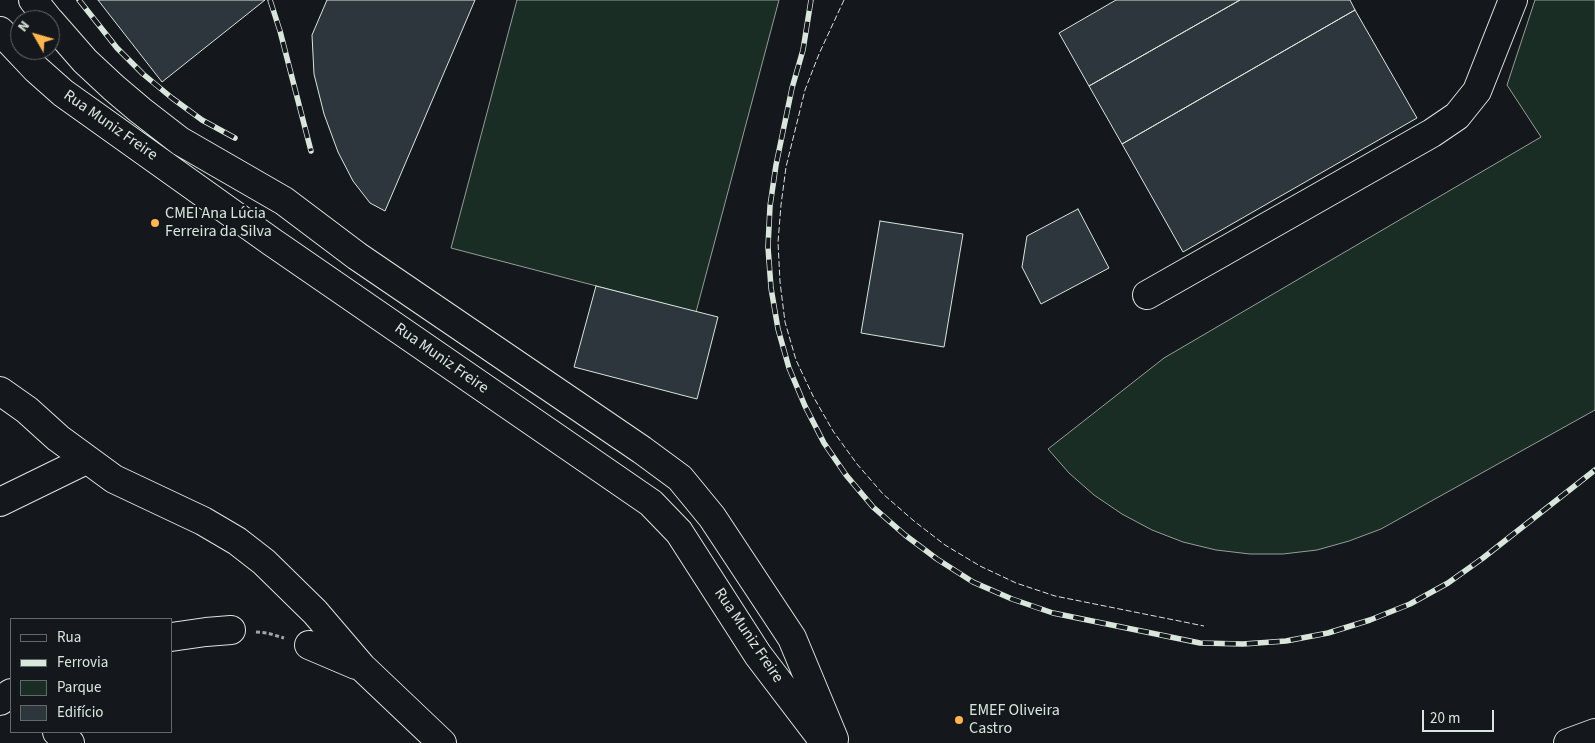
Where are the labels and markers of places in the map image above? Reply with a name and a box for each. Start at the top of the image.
place label: CMEI Ana Lúcia Ferreira da Silva [165,204,272,242]
marker: CMEI Ana Lúcia Ferreira da Silva [149,217,161,229]
place label: EMEF Oliveira Castro [969,701,1060,739]
marker: EMEF Oliveira Castro [953,714,965,726]

